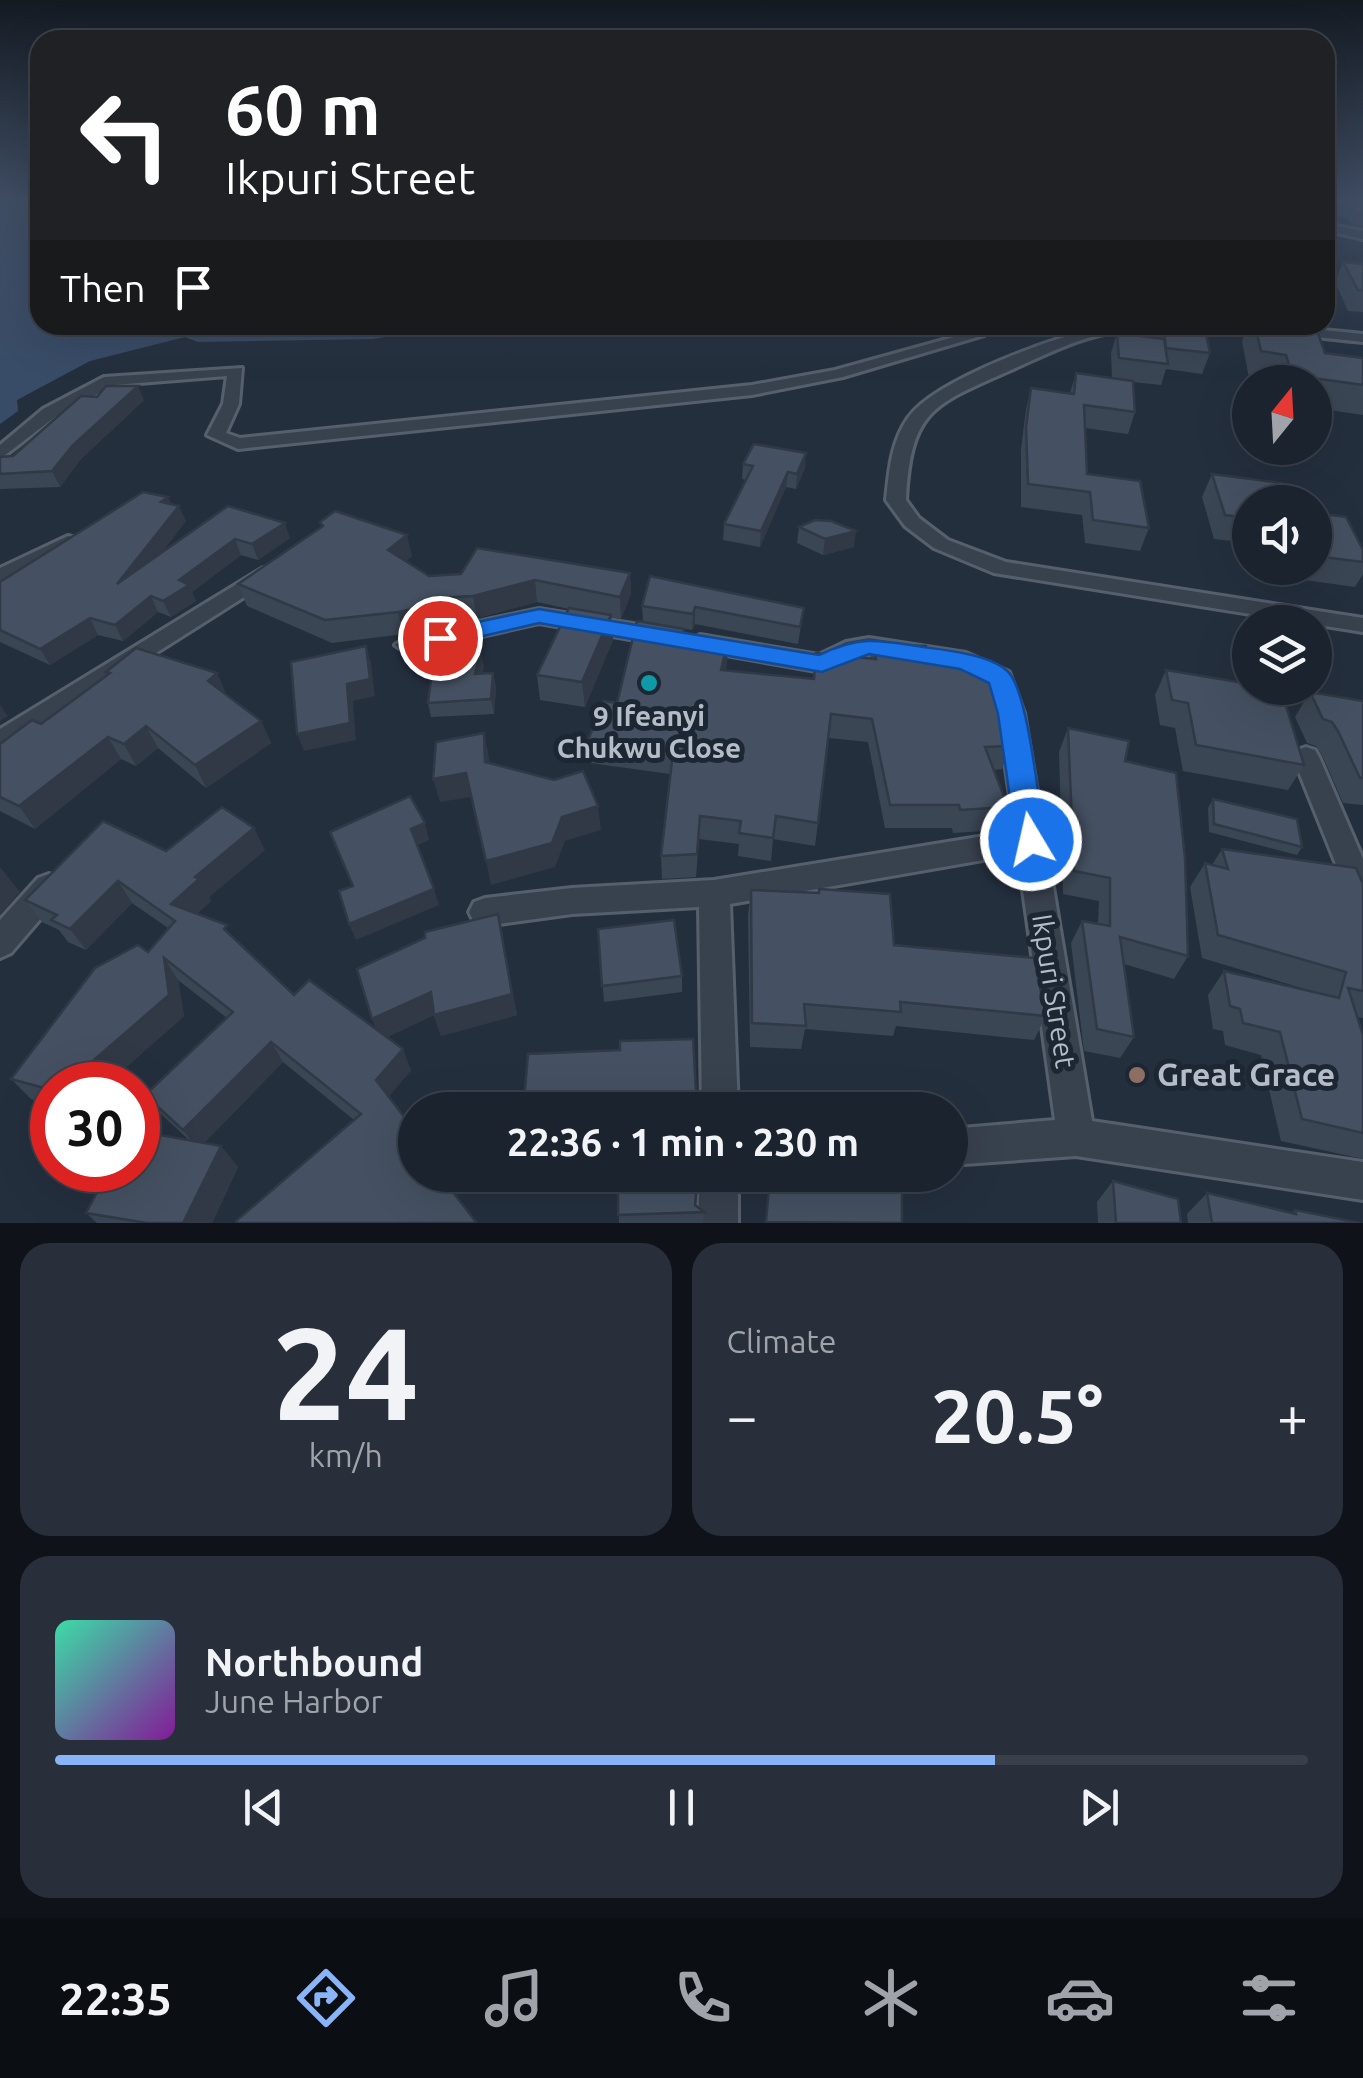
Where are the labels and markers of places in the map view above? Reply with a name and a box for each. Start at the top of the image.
pin [398,596,483,681]
marker: 9 Ifeanyi Chukwu Close [638,672,660,694]
place label: 9 Ifeanyi Chukwu Close [557,700,741,763]
place label: Great Grace [1157,1056,1335,1092]
marker: Great Grace [1126,1064,1148,1086]

